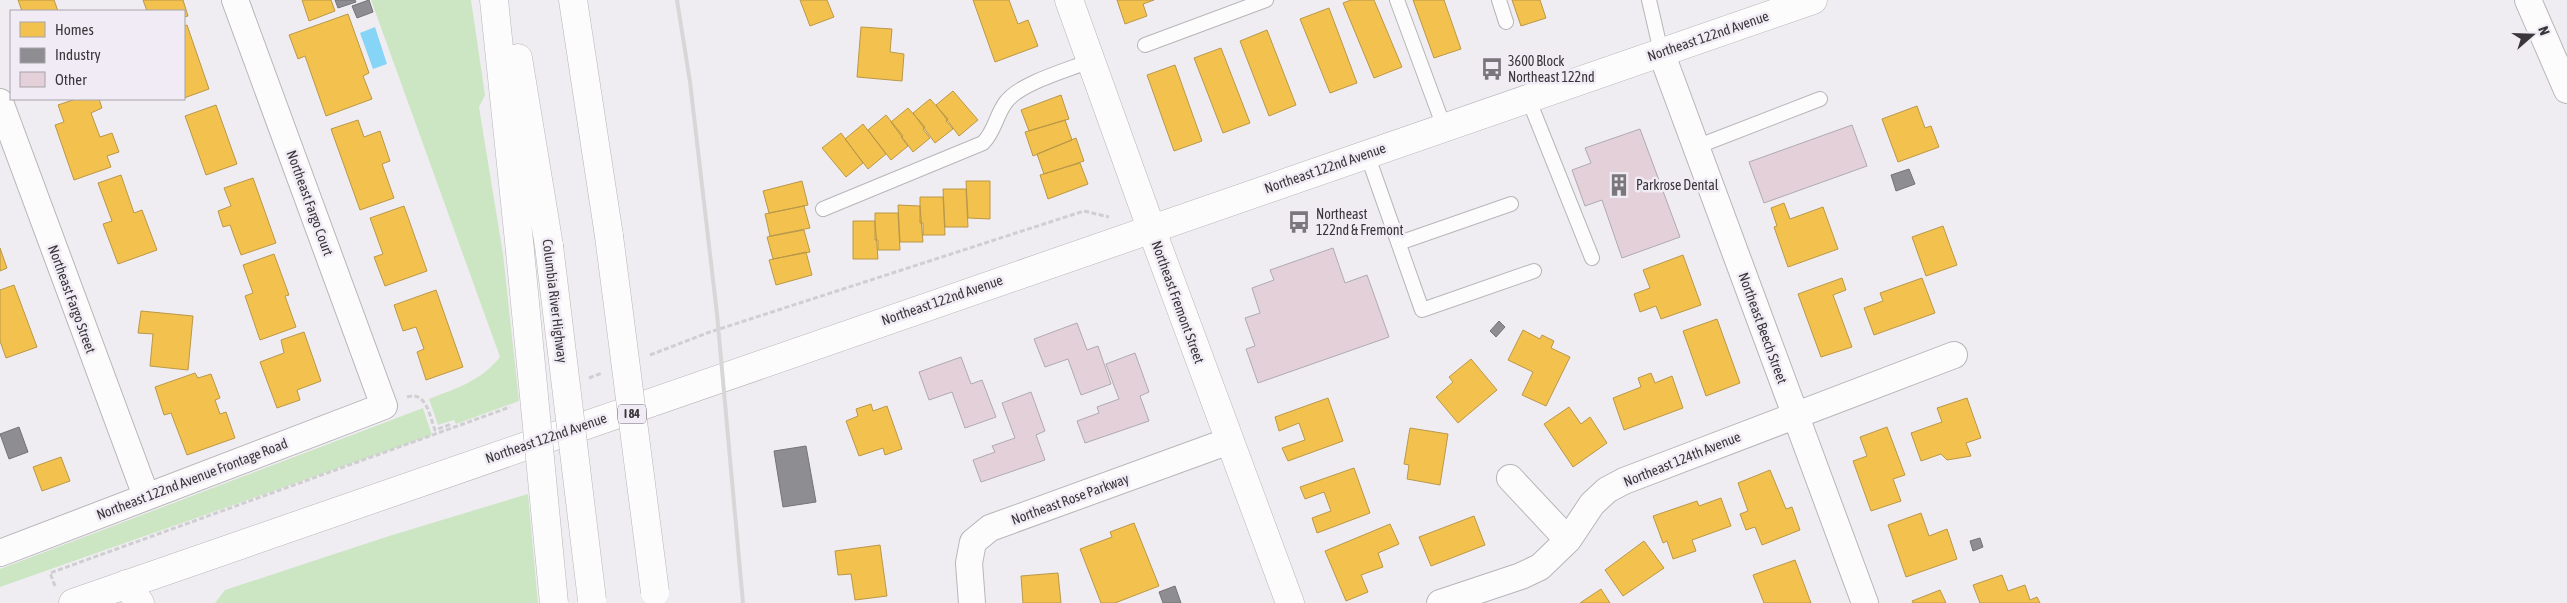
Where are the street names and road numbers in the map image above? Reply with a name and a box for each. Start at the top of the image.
street label: Northeast 122nd Avenue [1645,8,1771,64]
street label: Northeast 122nd Avenue [1262,140,1388,196]
street label: Northeast Fargo Court [284,148,336,258]
street label: Columbia River Highway [539,238,571,364]
street label: Northeast Fremont Street [1148,238,1208,366]
street label: Northeast Fargo Street [45,243,99,355]
street label: Northeast Beech Street [1735,270,1791,386]
street label: Northeast 122nd Avenue [879,272,1005,328]
road number: I 84 [618,404,646,424]
street label: Northeast 122nd Avenue [483,410,609,466]
street label: Northeast 124th Avenue [1621,428,1743,490]
street label: Northeast 122nd Avenue Frontage Road [94,435,290,523]
street label: Northeast Rose Parkway [1009,470,1131,528]

